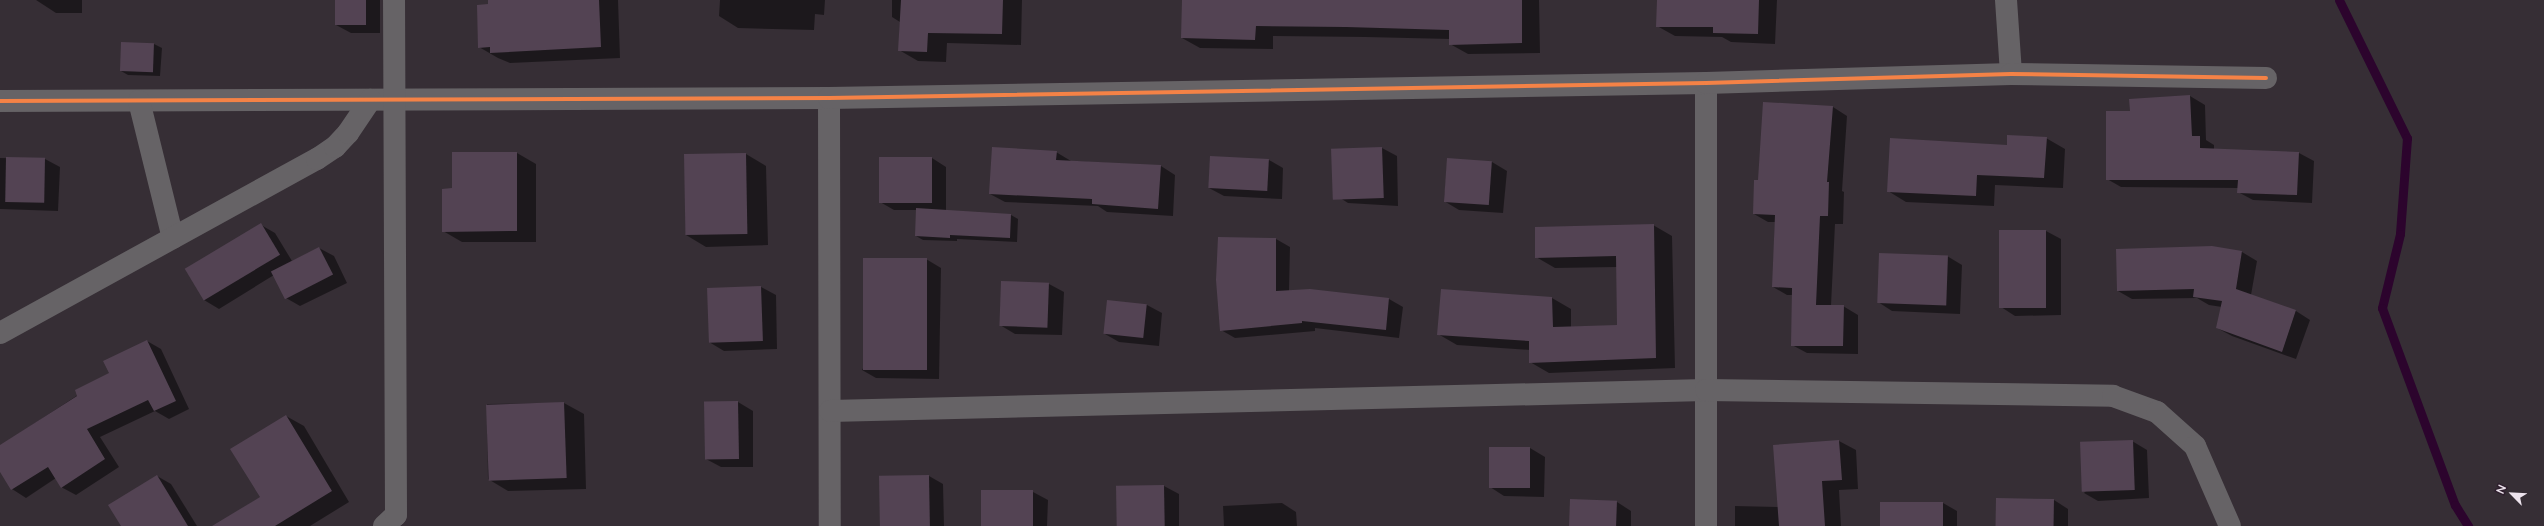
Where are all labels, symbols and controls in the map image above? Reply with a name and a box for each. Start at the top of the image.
north arrow [2492,474,2532,514]
text: N [2493,482,2508,495]

